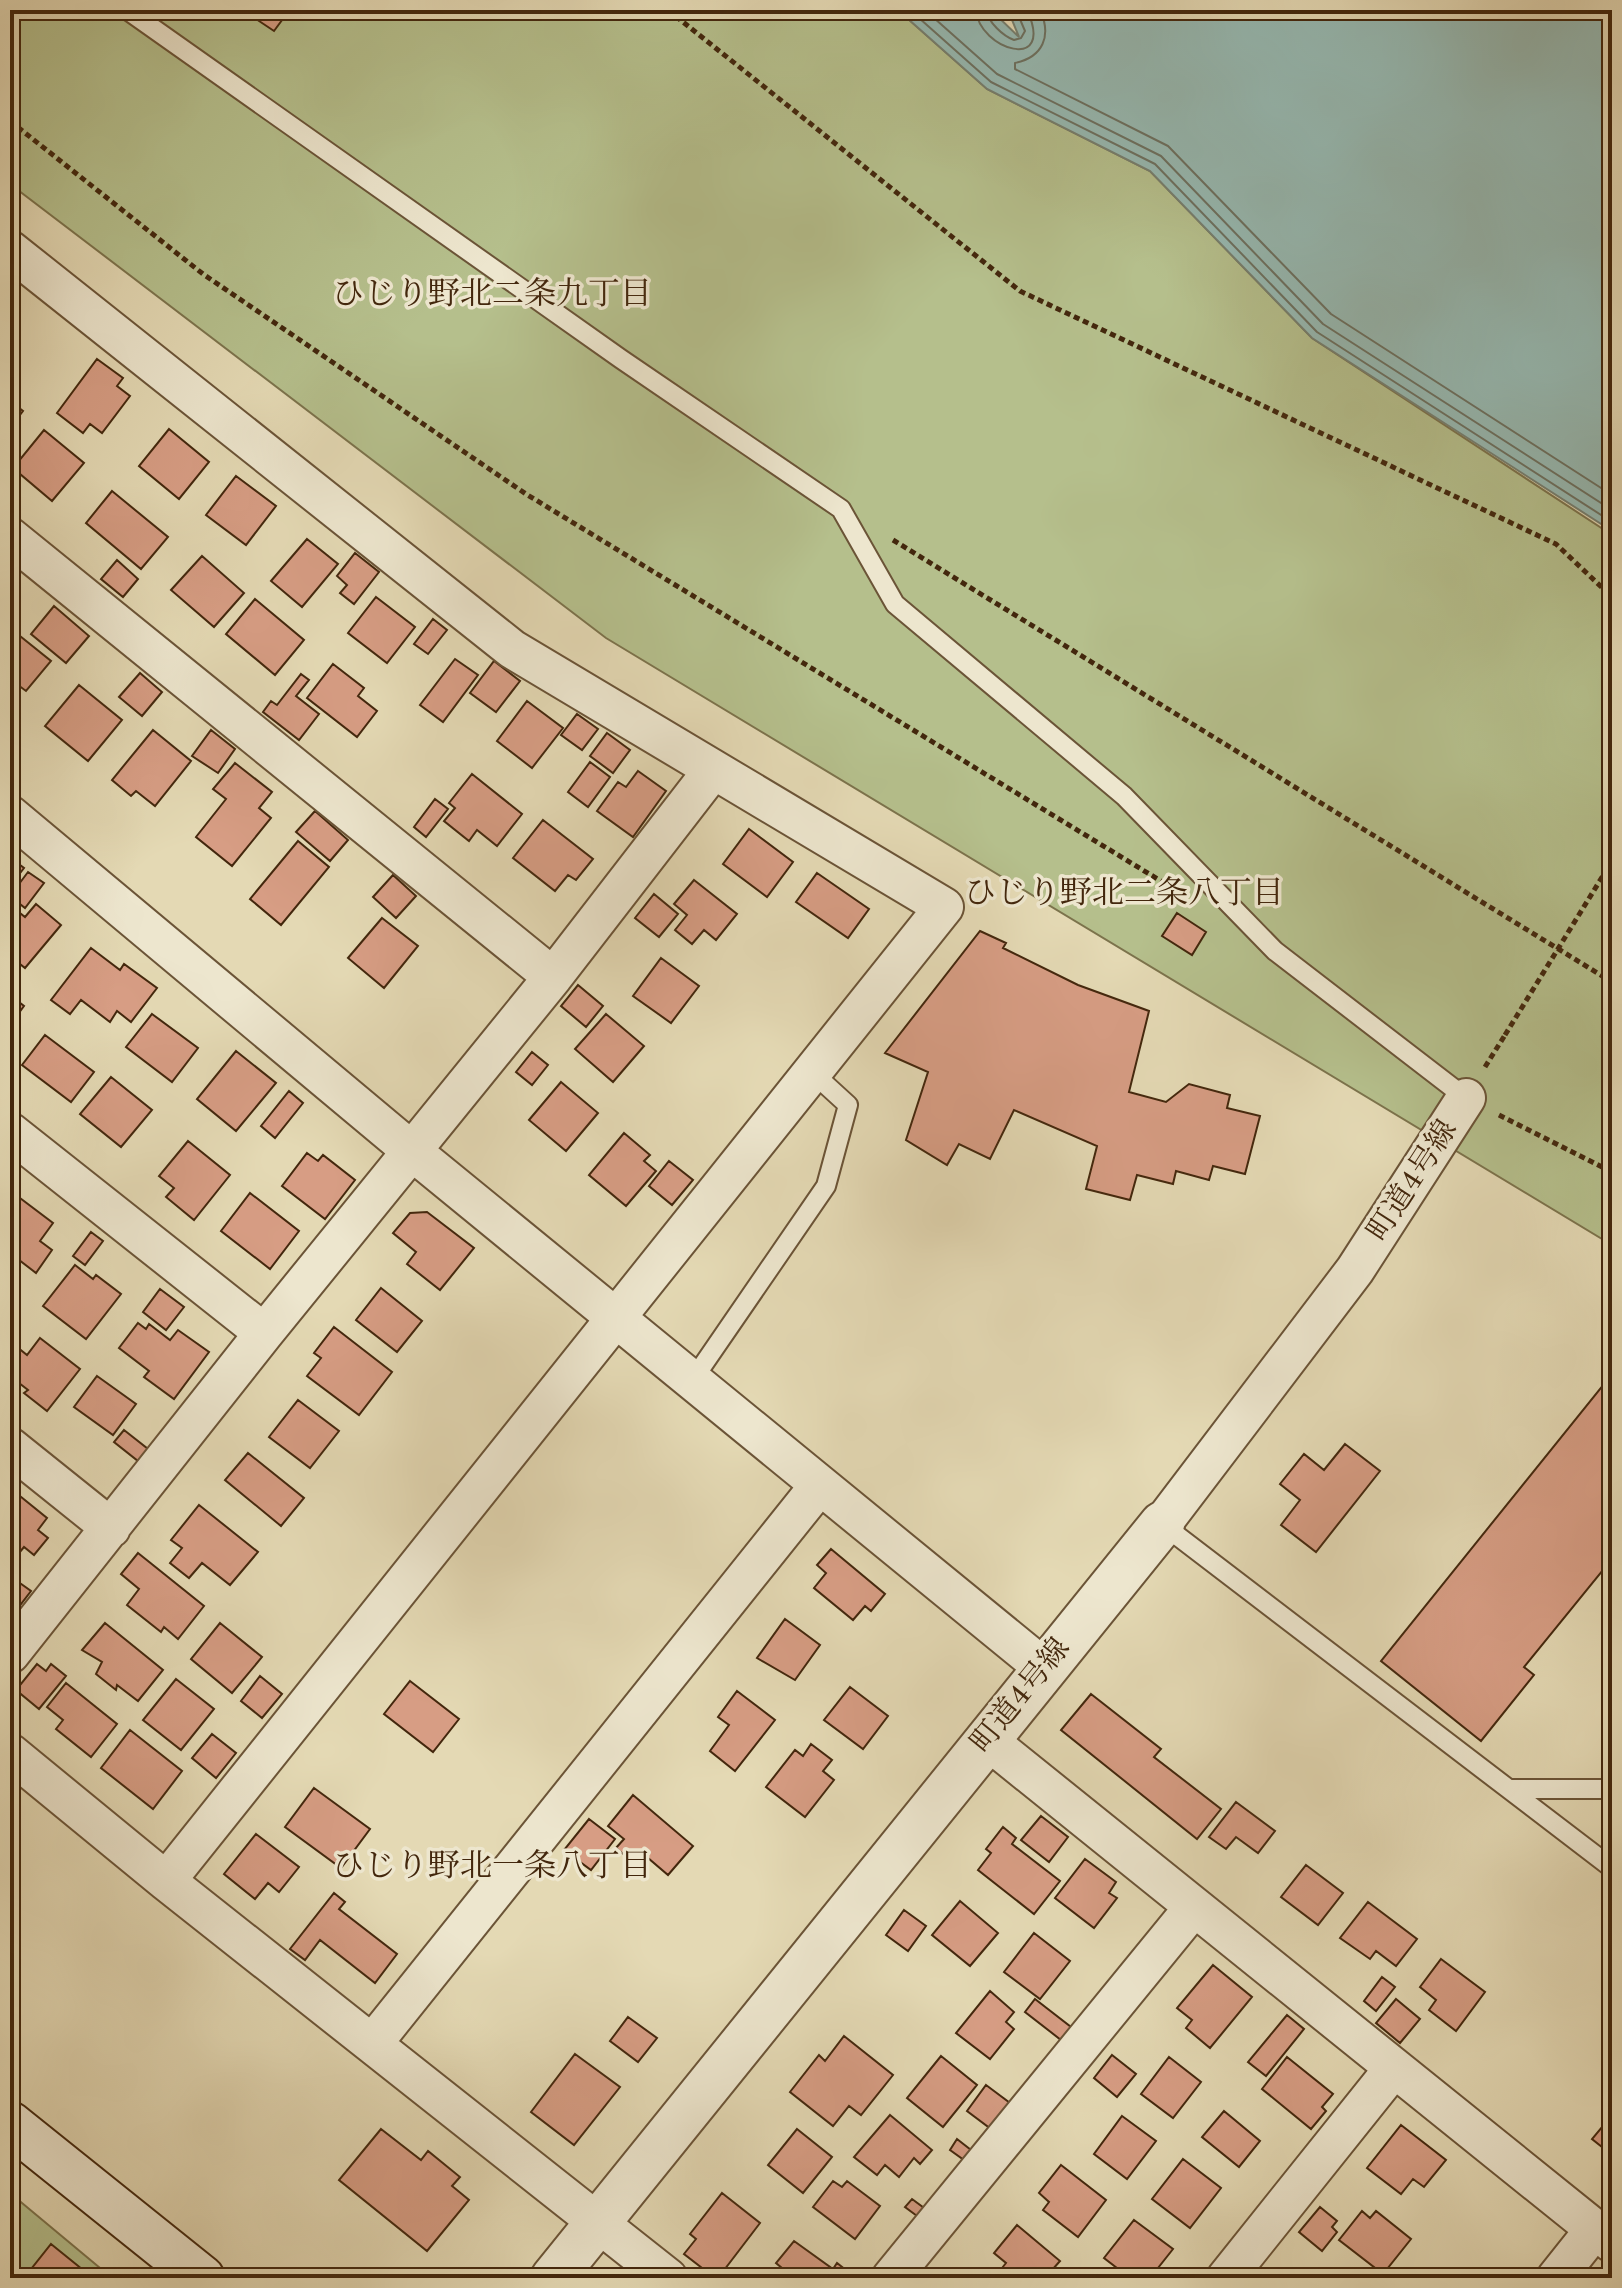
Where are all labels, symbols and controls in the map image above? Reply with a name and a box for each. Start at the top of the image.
district label: ひじり野北二条九丁目 [332,277,652,312]
district label: ひじり野北二条八丁目 [964,876,1284,911]
street label: 町道4号線 [1360,1114,1463,1247]
street label: 町道4号線 [964,1631,1076,1759]
district label: ひじり野北一条八丁目 [332,1849,652,1884]

